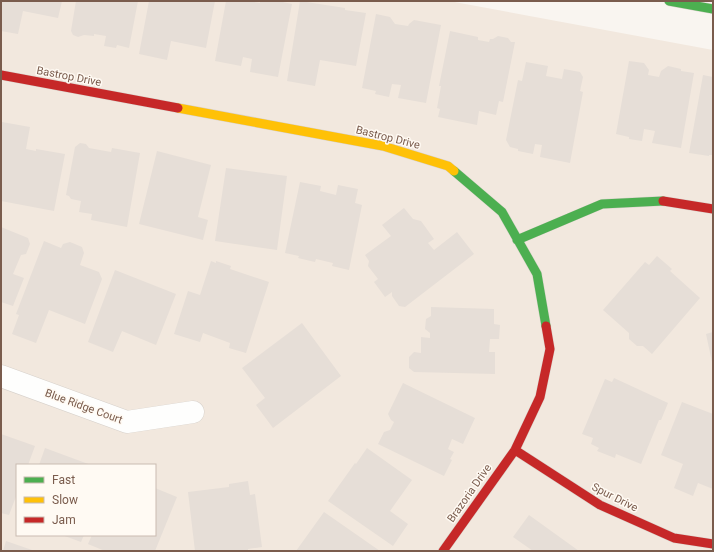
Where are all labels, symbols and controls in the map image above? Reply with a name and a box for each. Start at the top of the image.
street label: Bastrop Drive [35,64,103,89]
street label: Bastrop Drive [354,123,421,152]
street label: Blue Ridge Court [43,386,125,427]
street label: Brazoria Drive [445,462,494,525]
legend [16,464,156,536]
text: Fast [52,473,75,487]
street label: Spur Drive [590,480,640,515]
text: Slow [52,493,78,507]
text: Jam [52,513,76,527]

